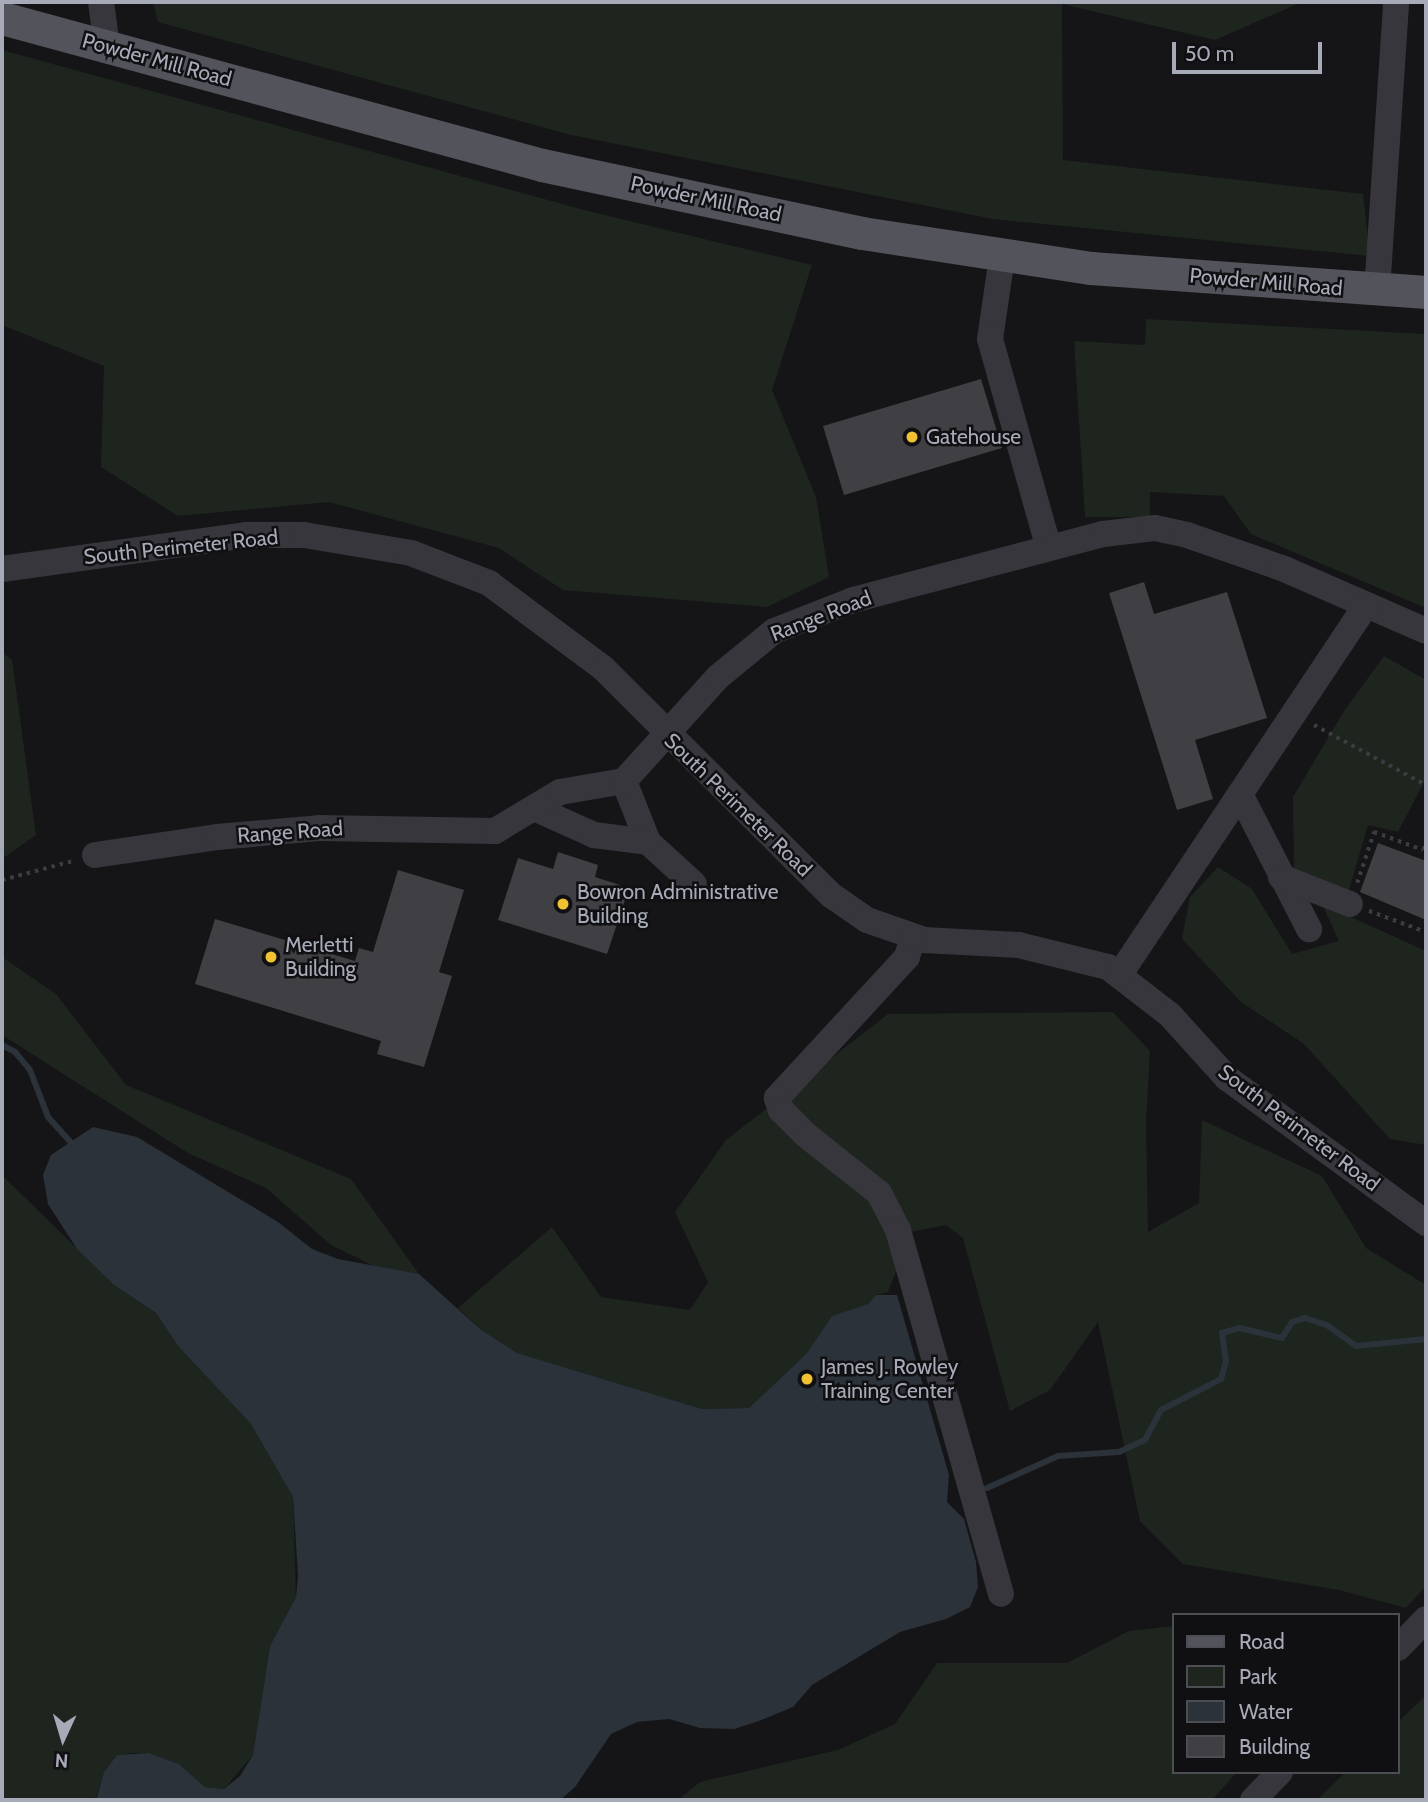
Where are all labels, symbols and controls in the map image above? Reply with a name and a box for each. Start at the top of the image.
street label: Powder Mill Road [80,28,234,92]
scale bar [1176,28,1326,72]
text: 50 m [1185,41,1234,66]
street label: Powder Mill Road [628,171,784,227]
street label: Powder Mill Road [1188,263,1344,301]
place label: Gatehouse [926,424,1021,450]
marker: Gatehouse [904,429,920,445]
street label: South Perimeter Road [83,524,279,570]
street label: Range Road [767,585,875,647]
street label: South Perimeter Road [659,728,817,882]
street label: Range Road [236,816,344,848]
place label: Bowron Administrative Building [577,879,779,929]
marker: Bowron Administrative Building [555,896,571,912]
place label: Merletti Building [285,932,356,982]
marker: Merletti Building [263,949,279,965]
street label: South Perimeter Road [1213,1059,1385,1197]
place label: James J. Rowley Training Center [821,1354,958,1404]
marker: James J. Rowley Training Center [799,1371,815,1387]
legend [1172,1613,1400,1774]
text: Road [1239,1629,1285,1654]
text: Park [1239,1664,1277,1689]
text: Water [1239,1699,1292,1724]
north arrow [28,1704,98,1774]
text: Building [1239,1734,1310,1759]
text: N [54,1749,69,1772]

